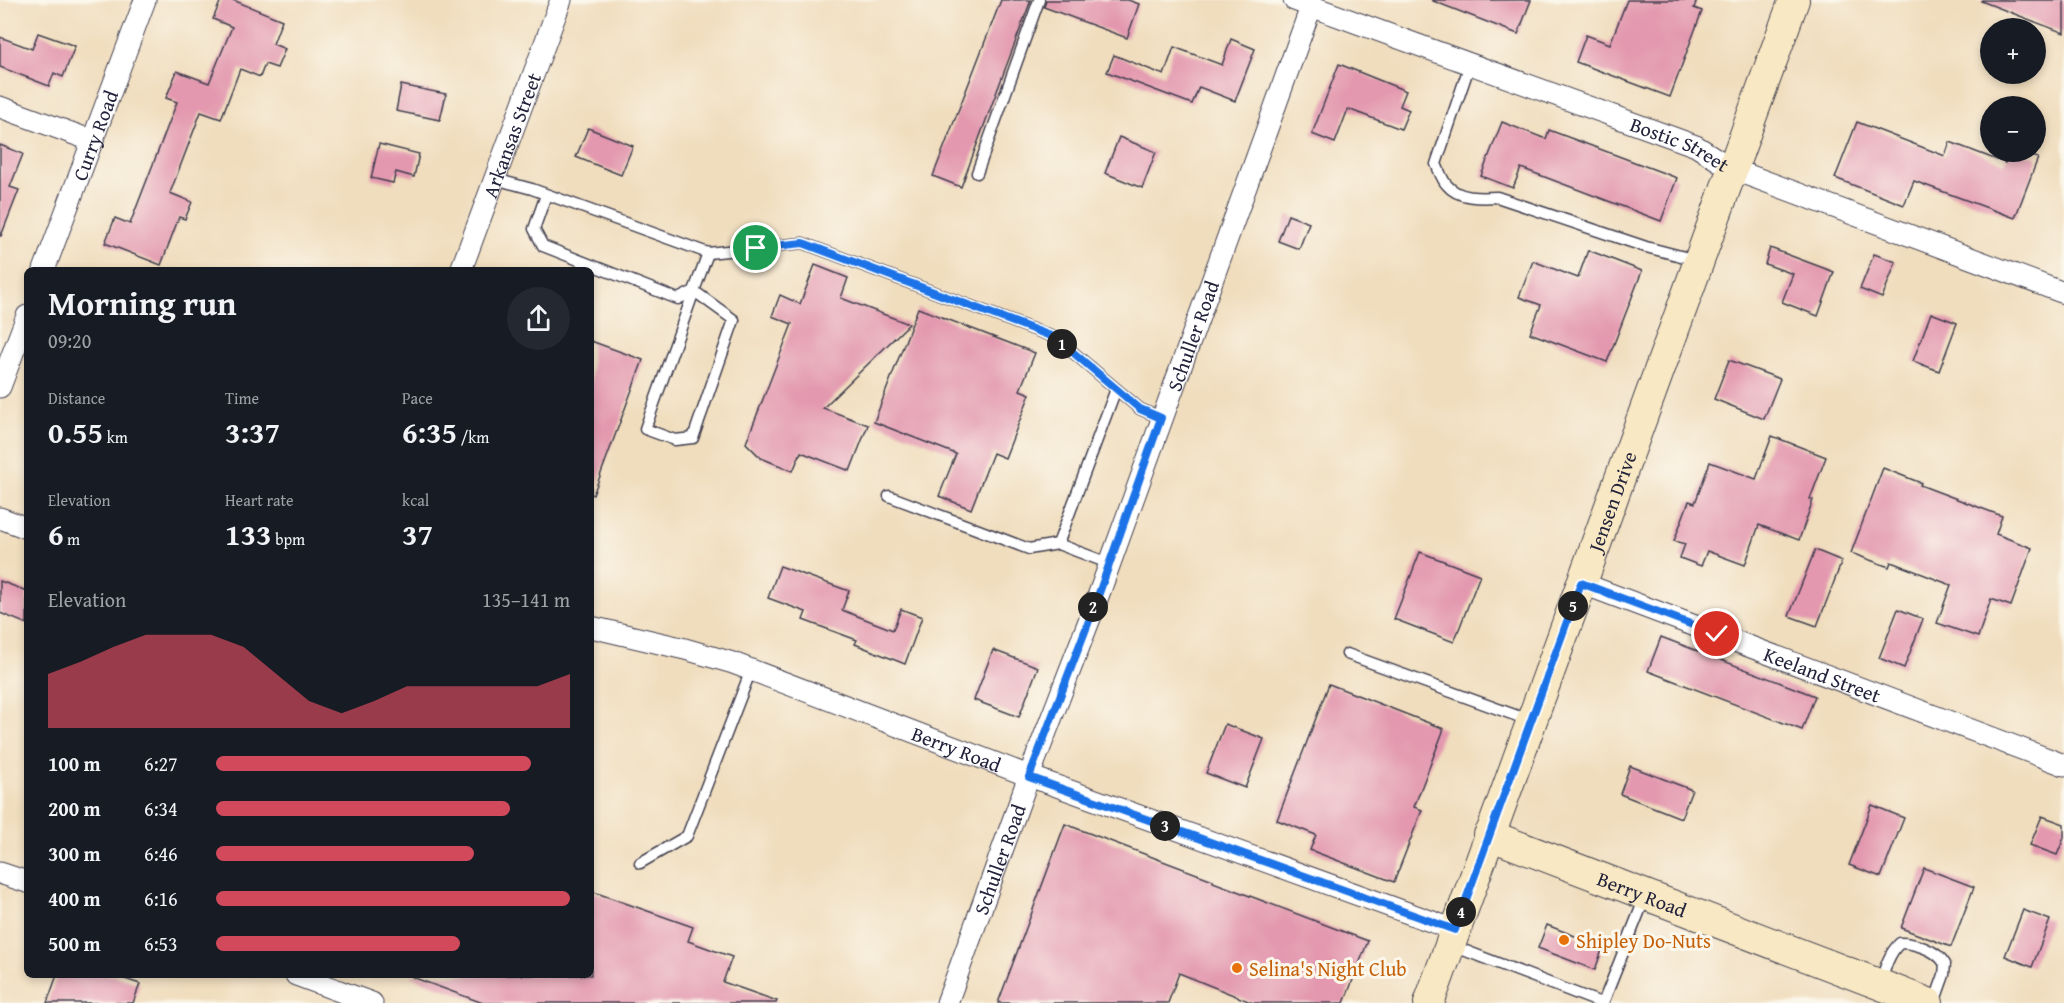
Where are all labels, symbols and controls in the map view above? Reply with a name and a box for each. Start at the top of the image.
map controls [1980,18,2046,162]
button: + [1980,18,2046,84]
street label: Arkansas Street [475,68,547,202]
street label: Curry Road [64,86,125,184]
button: − [1980,96,2046,162]
street label: Bostic Street [1626,109,1735,178]
pin [730,222,781,273]
icon: arrive [739,231,772,264]
street label: Schuller Road [1159,276,1226,395]
text: Morning run [48,279,237,327]
button: share [507,287,570,350]
text: 09:20 [48,326,91,355]
pin: 1 [1047,329,1077,359]
text: 1 [1058,332,1066,356]
text: Distance [48,386,105,410]
text: Time [225,386,259,410]
text: Pace [402,386,433,410]
text: 0.55 [48,410,103,454]
text: 3:37 [225,410,280,454]
text: 6:35 [402,410,457,454]
text: km [103,425,128,449]
text: /km [457,425,489,449]
street label: Jensen Drive [1579,447,1643,558]
text: Elevation [48,488,111,512]
text: Heart rate [225,488,294,512]
text: kcal [402,488,429,512]
text: 6 [48,512,64,556]
text: 133 [225,512,272,556]
text: 37 [402,512,433,556]
text: m [64,527,80,551]
text: bpm [272,527,305,551]
text: Elevation [48,585,126,614]
text: 135–141 m [482,585,570,614]
pin: 5 [1558,591,1588,621]
pin: 2 [1078,592,1108,622]
text: 5 [1569,594,1577,618]
text: 2 [1089,595,1097,619]
pin [1691,608,1742,659]
icon: check [1700,617,1733,650]
street label: Keeland Street [1760,639,1885,709]
street label: Berry Road [908,718,1006,779]
text: 100 m [48,749,101,778]
text: 6:27 [144,749,178,778]
text: 200 m [48,794,101,823]
text: 6:34 [144,794,178,823]
street label: Schuller Road [966,800,1032,918]
pin: 3 [1150,811,1180,841]
text: 3 [1161,814,1169,838]
text: 300 m [48,839,101,868]
text: 6:46 [144,839,178,868]
street label: Berry Road [1593,863,1691,924]
text: 400 m [48,884,101,913]
text: 6:16 [144,884,178,913]
pin: 4 [1446,897,1476,927]
text: 4 [1457,900,1465,924]
place label: Shipley Do-Nuts [1576,926,1711,955]
text: 500 m [48,929,101,958]
text: 6:53 [144,929,178,958]
marker: Shipley Do-Nuts [1557,933,1571,947]
place label: Selina's Night Club [1249,954,1407,983]
marker: Selina's Night Club [1230,961,1244,975]

